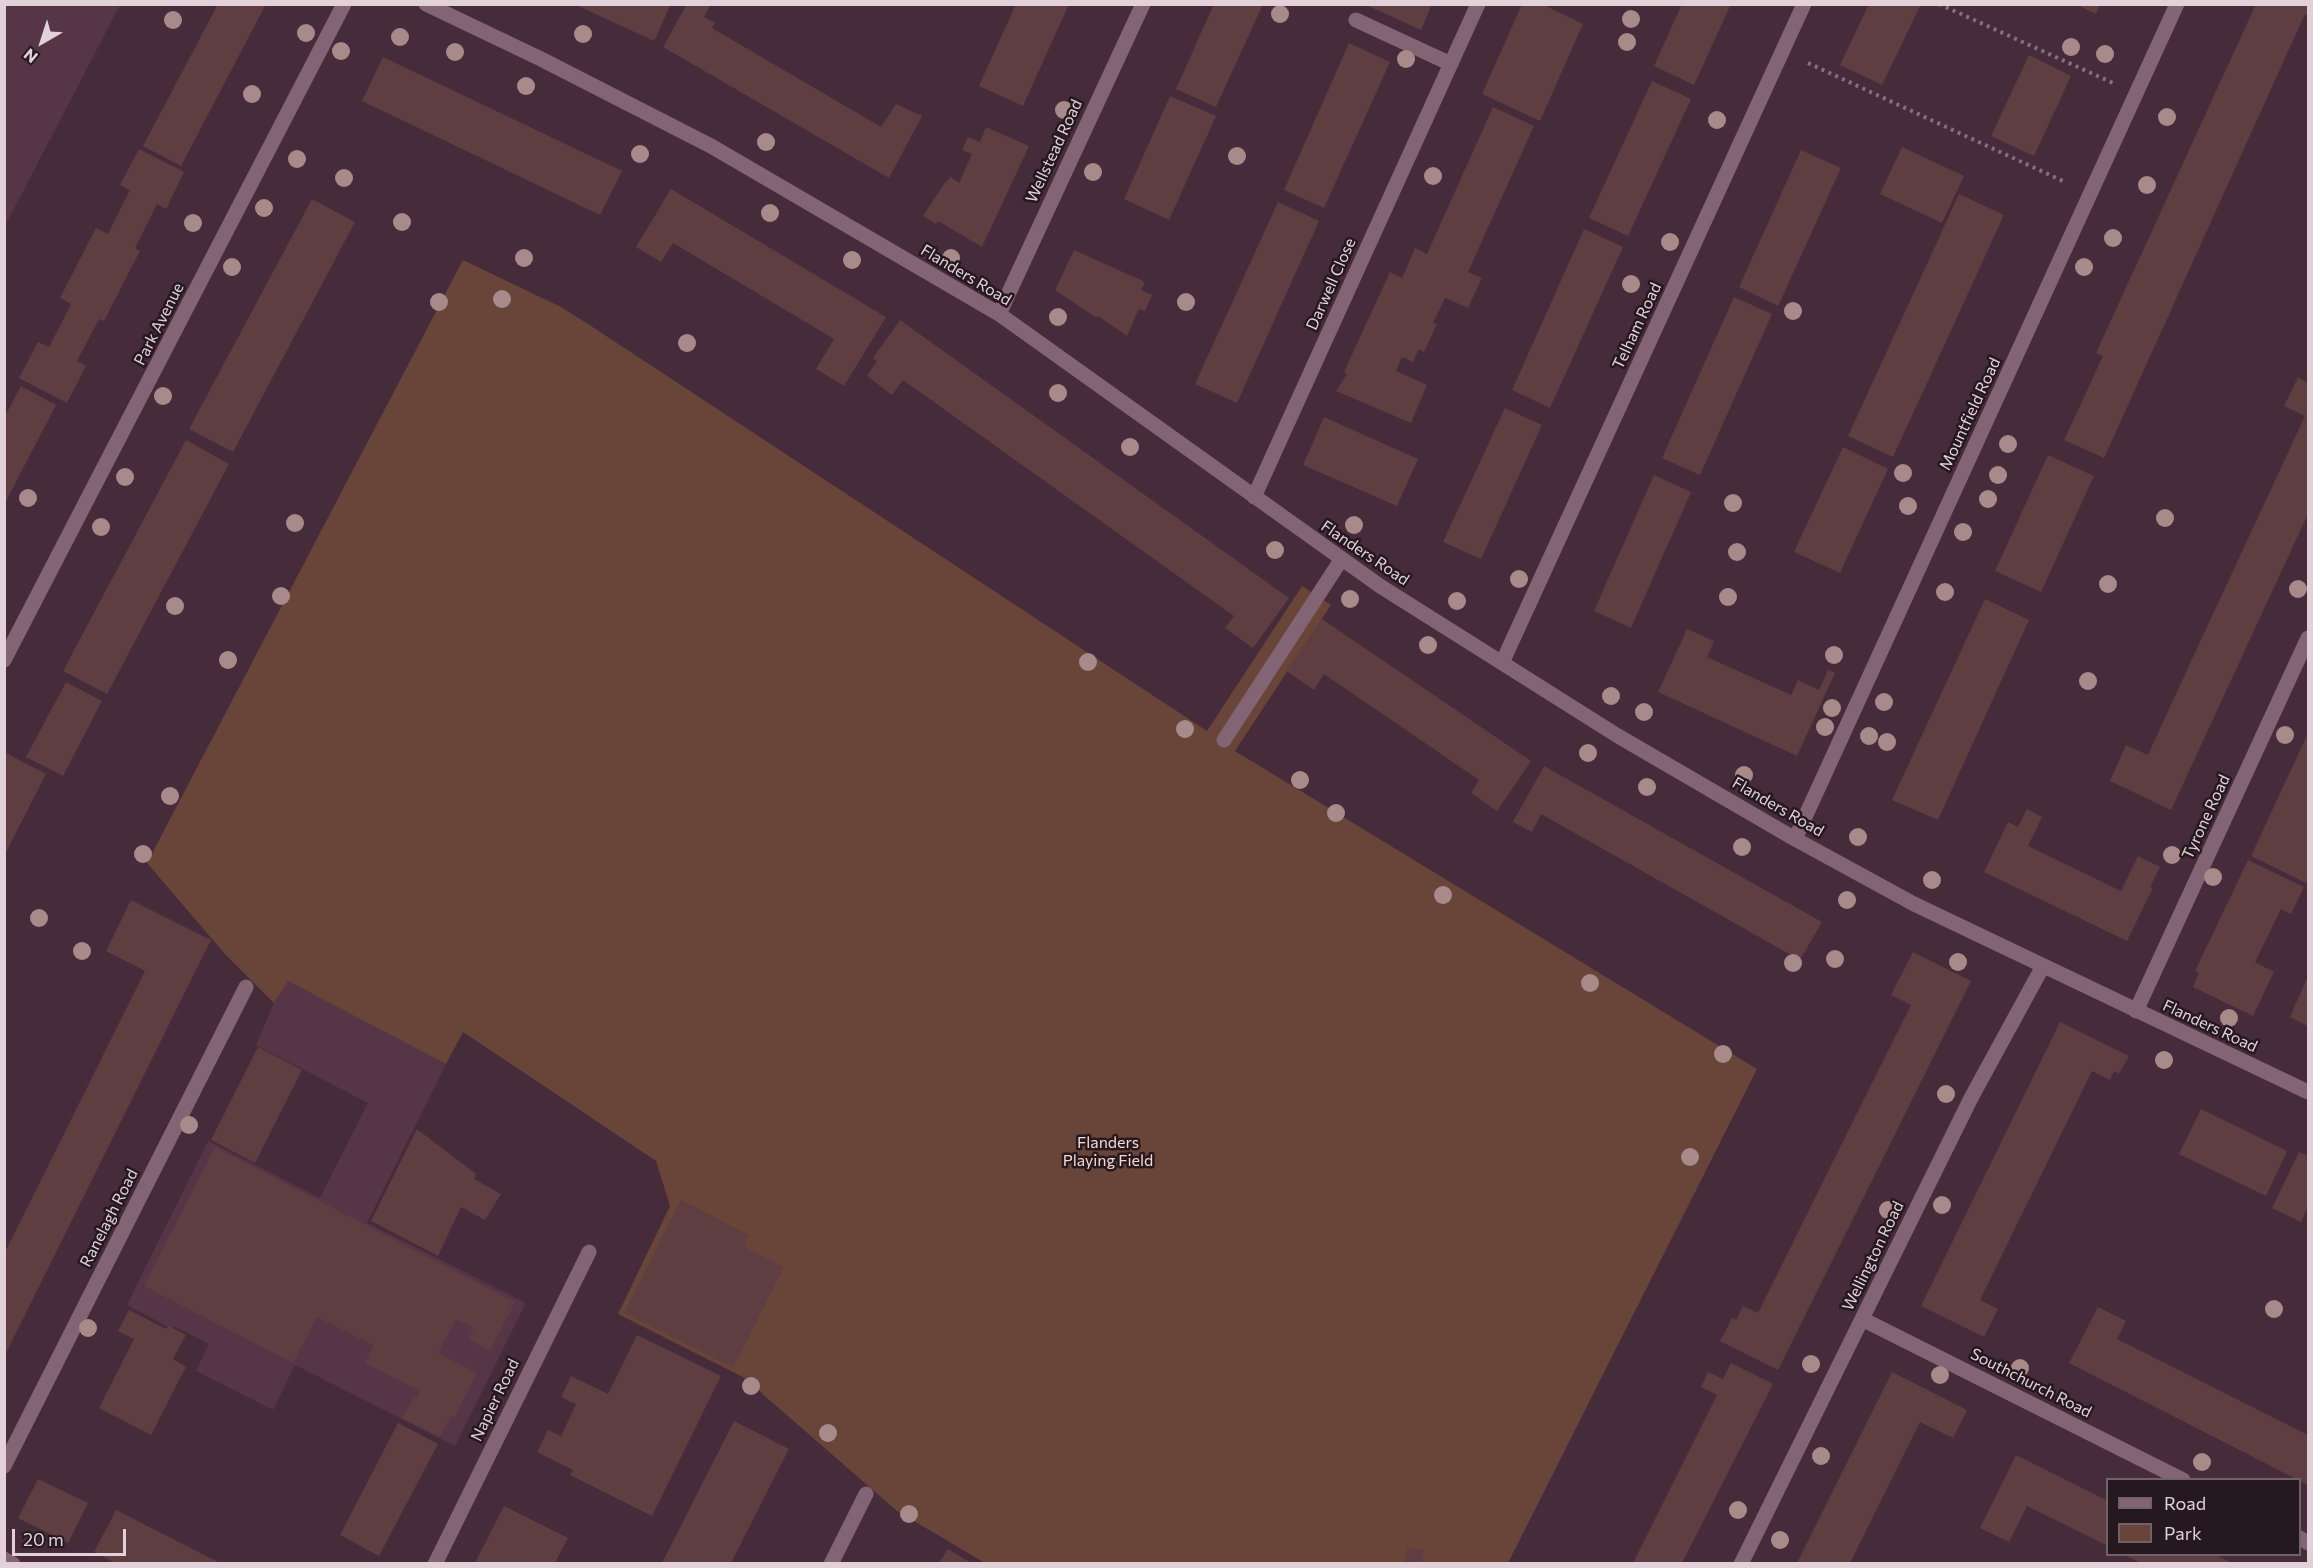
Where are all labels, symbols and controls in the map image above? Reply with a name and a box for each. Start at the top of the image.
north arrow [12,12,72,72]
text: N [20,45,41,68]
street label: Wellstead Road [1022,96,1086,206]
street label: Darwell Close [1302,235,1360,333]
street label: Flanders Road [917,240,1015,310]
street label: Park Avenue [130,280,188,368]
street label: Telham Road [1609,280,1665,372]
street label: Mountfield Road [1935,355,2005,473]
street label: Flanders Road [1317,516,1413,590]
street label: Tyrone Road [2178,772,2234,862]
street label: Flanders Road [1729,773,1827,841]
street label: Flanders Road [2160,996,2260,1056]
park label: Flanders Playing Field [1063,1133,1153,1171]
street label: Ranelagh Road [76,1166,142,1270]
street label: Wellington Road [1838,1198,1908,1314]
street label: Southchurch Road [1967,1344,2095,1422]
street label: Napier Road [467,1356,523,1444]
legend [2106,1478,2301,1556]
text: Road [2164,1492,2206,1514]
scale bar [15,1517,129,1555]
text: Park [2164,1522,2202,1544]
text: 20 m [23,1528,64,1550]

